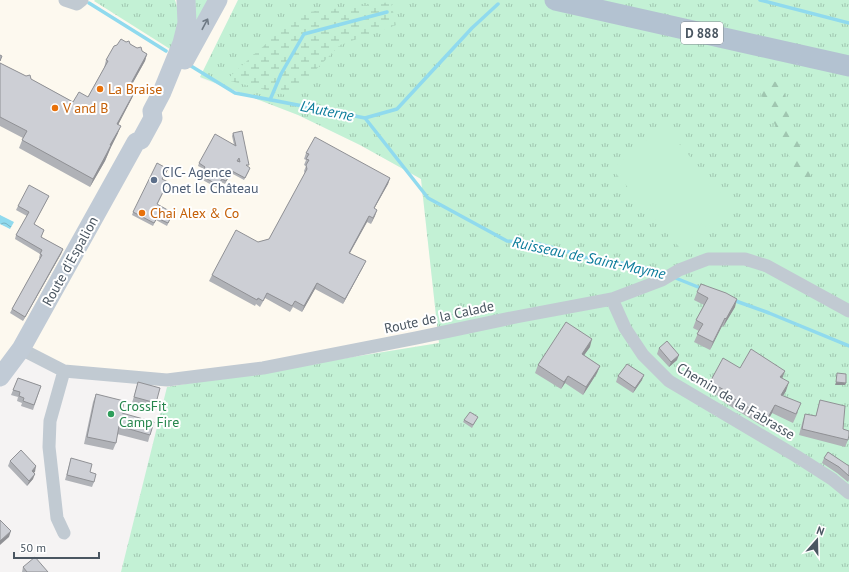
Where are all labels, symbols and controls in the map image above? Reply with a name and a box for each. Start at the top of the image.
one-way arrow [201,18,209,30]
road number: D 888 [681,22,723,44]
place label: La Braise [108,80,162,98]
marker: La Braise [95,84,105,94]
water label: L'Auterne [299,96,356,125]
place label: V and B [62,99,108,117]
marker: V and B [50,103,60,113]
place label: CIC- Agence Onet le Château [162,163,259,197]
marker: CIC- Agence Onet le Château [149,175,159,185]
place label: Chai Alex & Co [150,204,239,222]
marker: Chai Alex & Co [137,208,147,218]
street label: Route d'Espalion [38,213,102,309]
water label: Ruisseau de Saint-Mayme [511,232,668,283]
street label: Route de la Calade [383,297,495,337]
street label: Chemin de la Fabrasse [674,359,798,443]
place label: CrossFit Camp Fire [119,397,179,431]
marker: CrossFit Camp Fire [106,409,116,419]
north arrow [797,520,837,560]
text: N [815,523,826,538]
scale bar [14,534,99,560]
text: 50 m [20,540,46,555]

